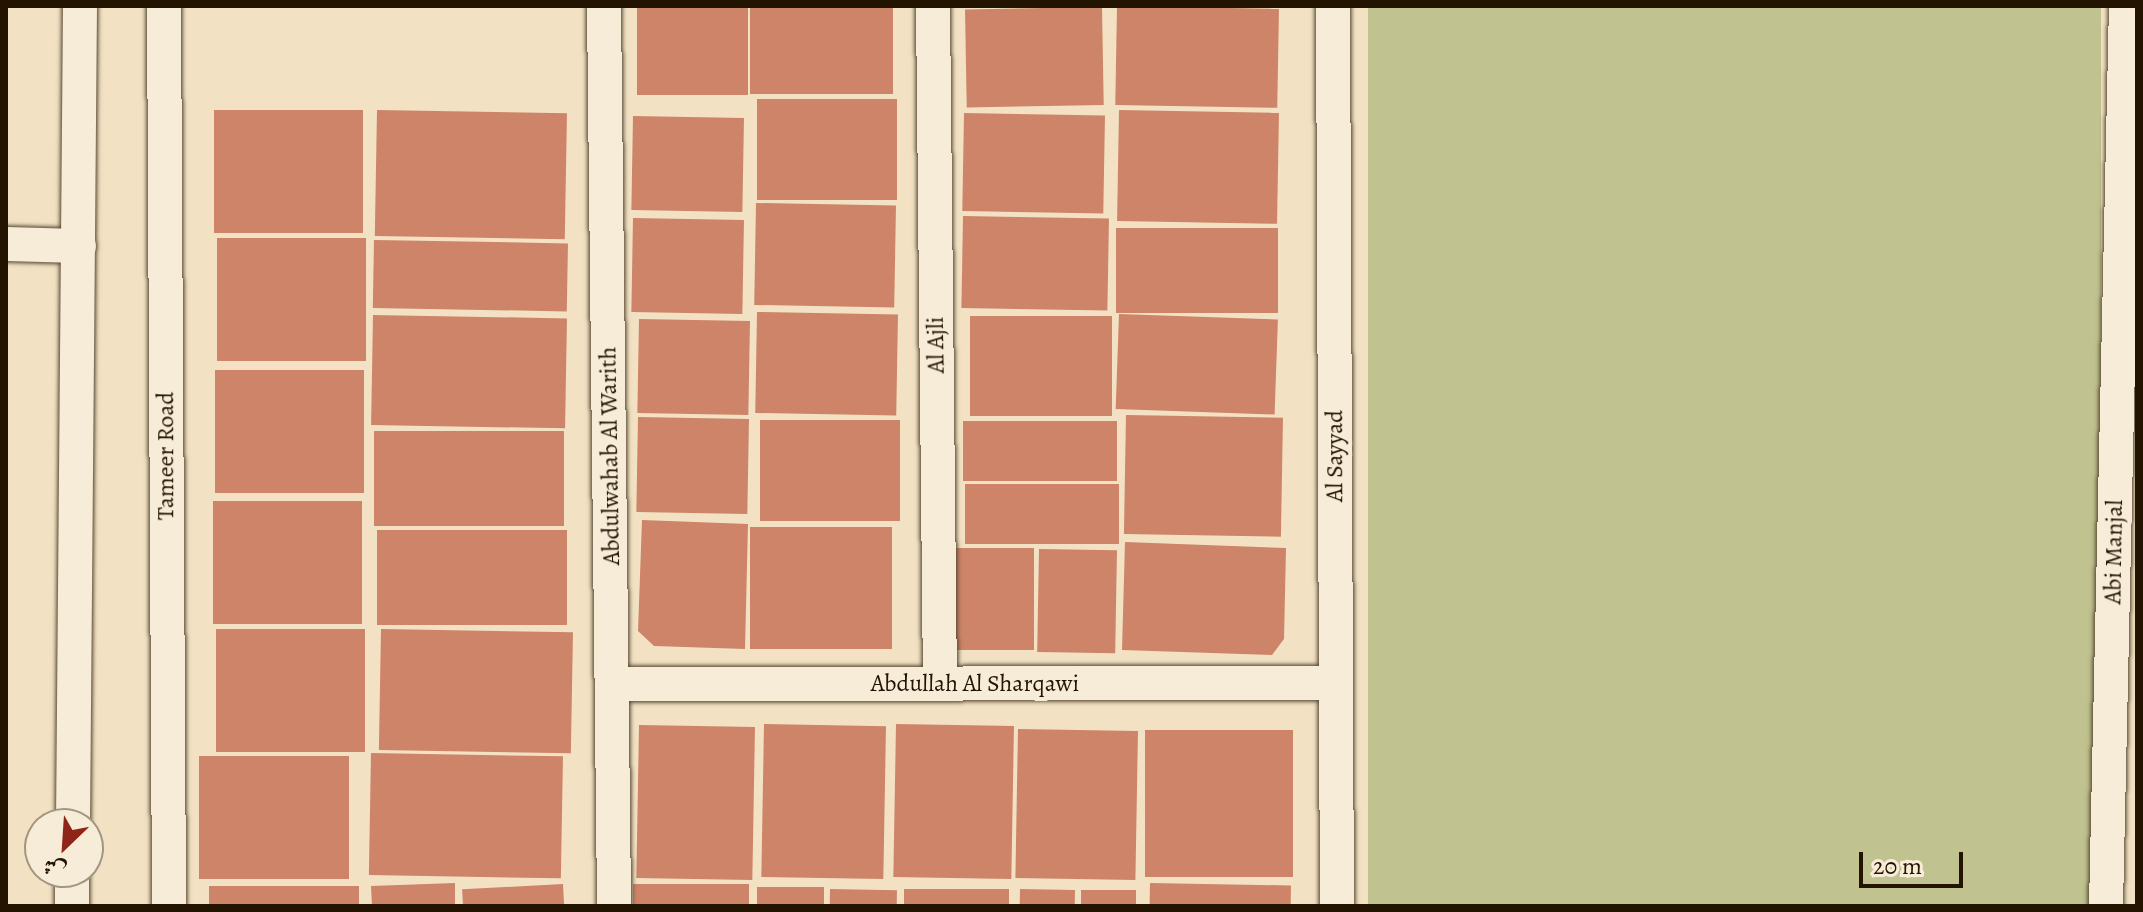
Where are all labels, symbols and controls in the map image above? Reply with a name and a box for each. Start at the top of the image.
street label: Al Ajli [921,316,951,374]
street label: Abdulwahab Al Warith [594,346,626,566]
street label: Tameer Road [152,392,180,520]
street label: Al Sayyad [1321,410,1349,502]
street label: Abi Manjal [2099,499,2129,605]
street label: Abdullah Al Sharqawi [871,670,1079,698]
north arrow [24,808,104,888]
scale bar [1863,836,1967,886]
text: ش [38,850,71,886]
text: 20 m [1873,850,1922,882]

